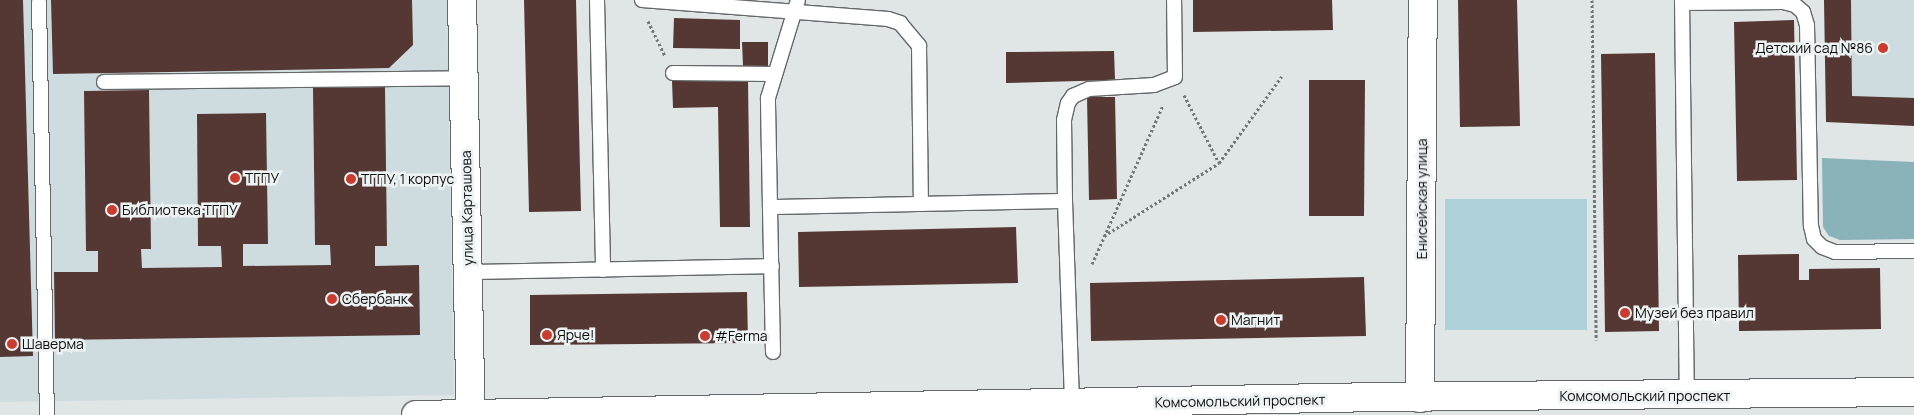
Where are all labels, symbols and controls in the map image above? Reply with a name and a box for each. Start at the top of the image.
place label: Детский сад №86 [1755,40,1873,56]
marker: Детский сад №86 [1877,42,1889,54]
street label: Енисейская улица [1414,139,1430,259]
street label: улица Карташова [458,150,476,266]
place label: ТГПУ [245,170,279,186]
place label: ТГПУ, 1 корпус [361,171,454,187]
marker: ТГПУ [229,172,241,184]
marker: ТГПУ, 1 корпус [345,173,357,185]
place label: Библиотека ТГПУ [122,202,238,218]
marker: Библиотека ТГПУ [106,204,118,216]
place label: Сбербанк [342,291,408,307]
marker: Сбербанк [326,293,338,305]
place label: Музей без правил [1635,305,1754,321]
marker: Музей без правил [1619,307,1631,319]
place label: Магнит [1231,312,1280,328]
marker: Магнит [1215,314,1227,326]
place label: Ярче! [557,327,594,343]
place label: #Ferma [715,328,768,344]
marker: Ярче! [541,329,553,341]
marker: #Ferma [699,330,711,342]
place label: Шаверма [22,336,84,352]
marker: Шаверма [6,338,18,350]
street label: Комсомольский проспект [1560,388,1730,404]
street label: Комсомольский проспект [1154,391,1326,411]

